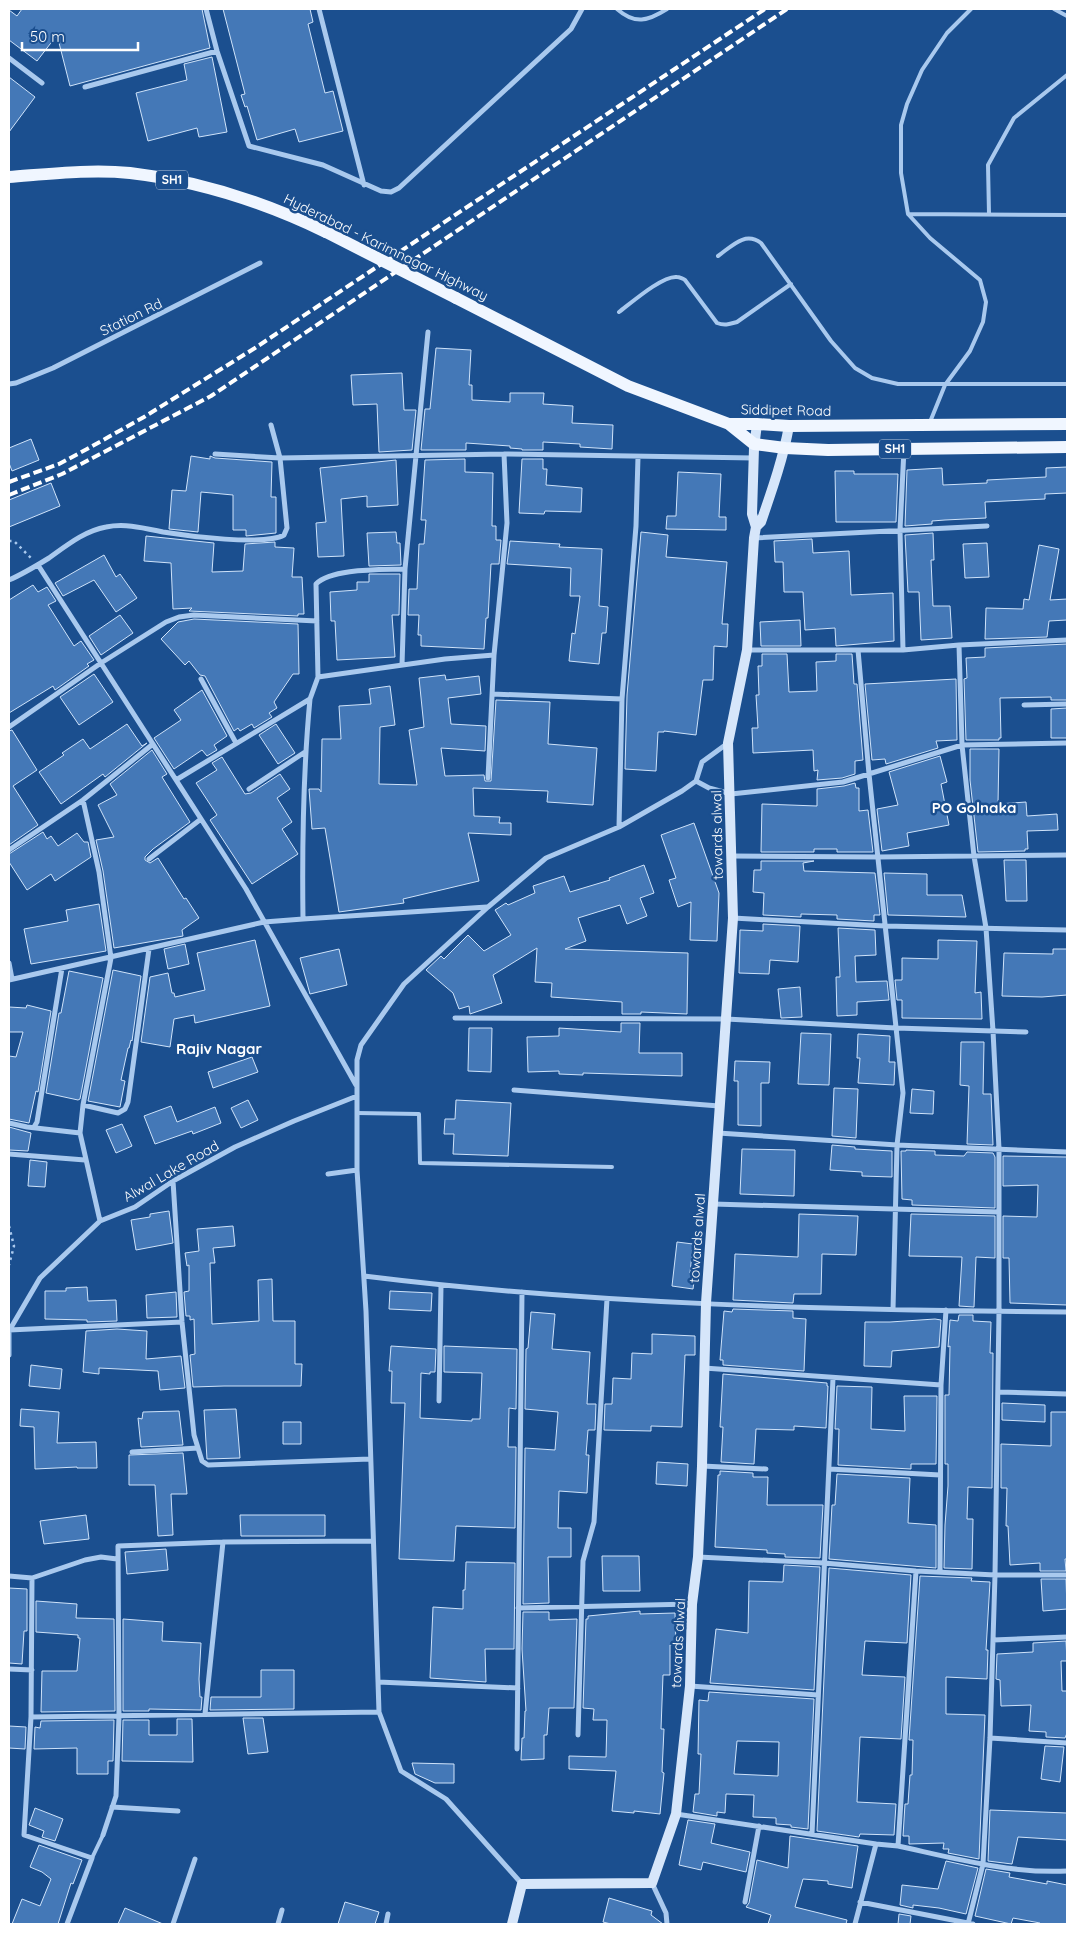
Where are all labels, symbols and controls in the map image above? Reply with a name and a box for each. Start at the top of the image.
scale bar [22,20,139,52]
text: 50 m [30,27,65,46]
road number: SH1 [156,170,188,190]
street label: Hyderabad - Karimnagar Highway [281,189,491,305]
street label: Station Rd [97,294,165,340]
street label: Siddipet Road [741,400,831,420]
road number: SH1 [879,439,911,458]
street label: towards alwal [707,790,727,880]
district label: PO Golnaka [932,798,1016,817]
district label: Rajiv Nagar [176,1039,262,1058]
street label: Alwal Lake Road [120,1136,222,1206]
street label: towards alwal [685,1193,709,1283]
street label: towards alwal [667,1598,689,1688]

